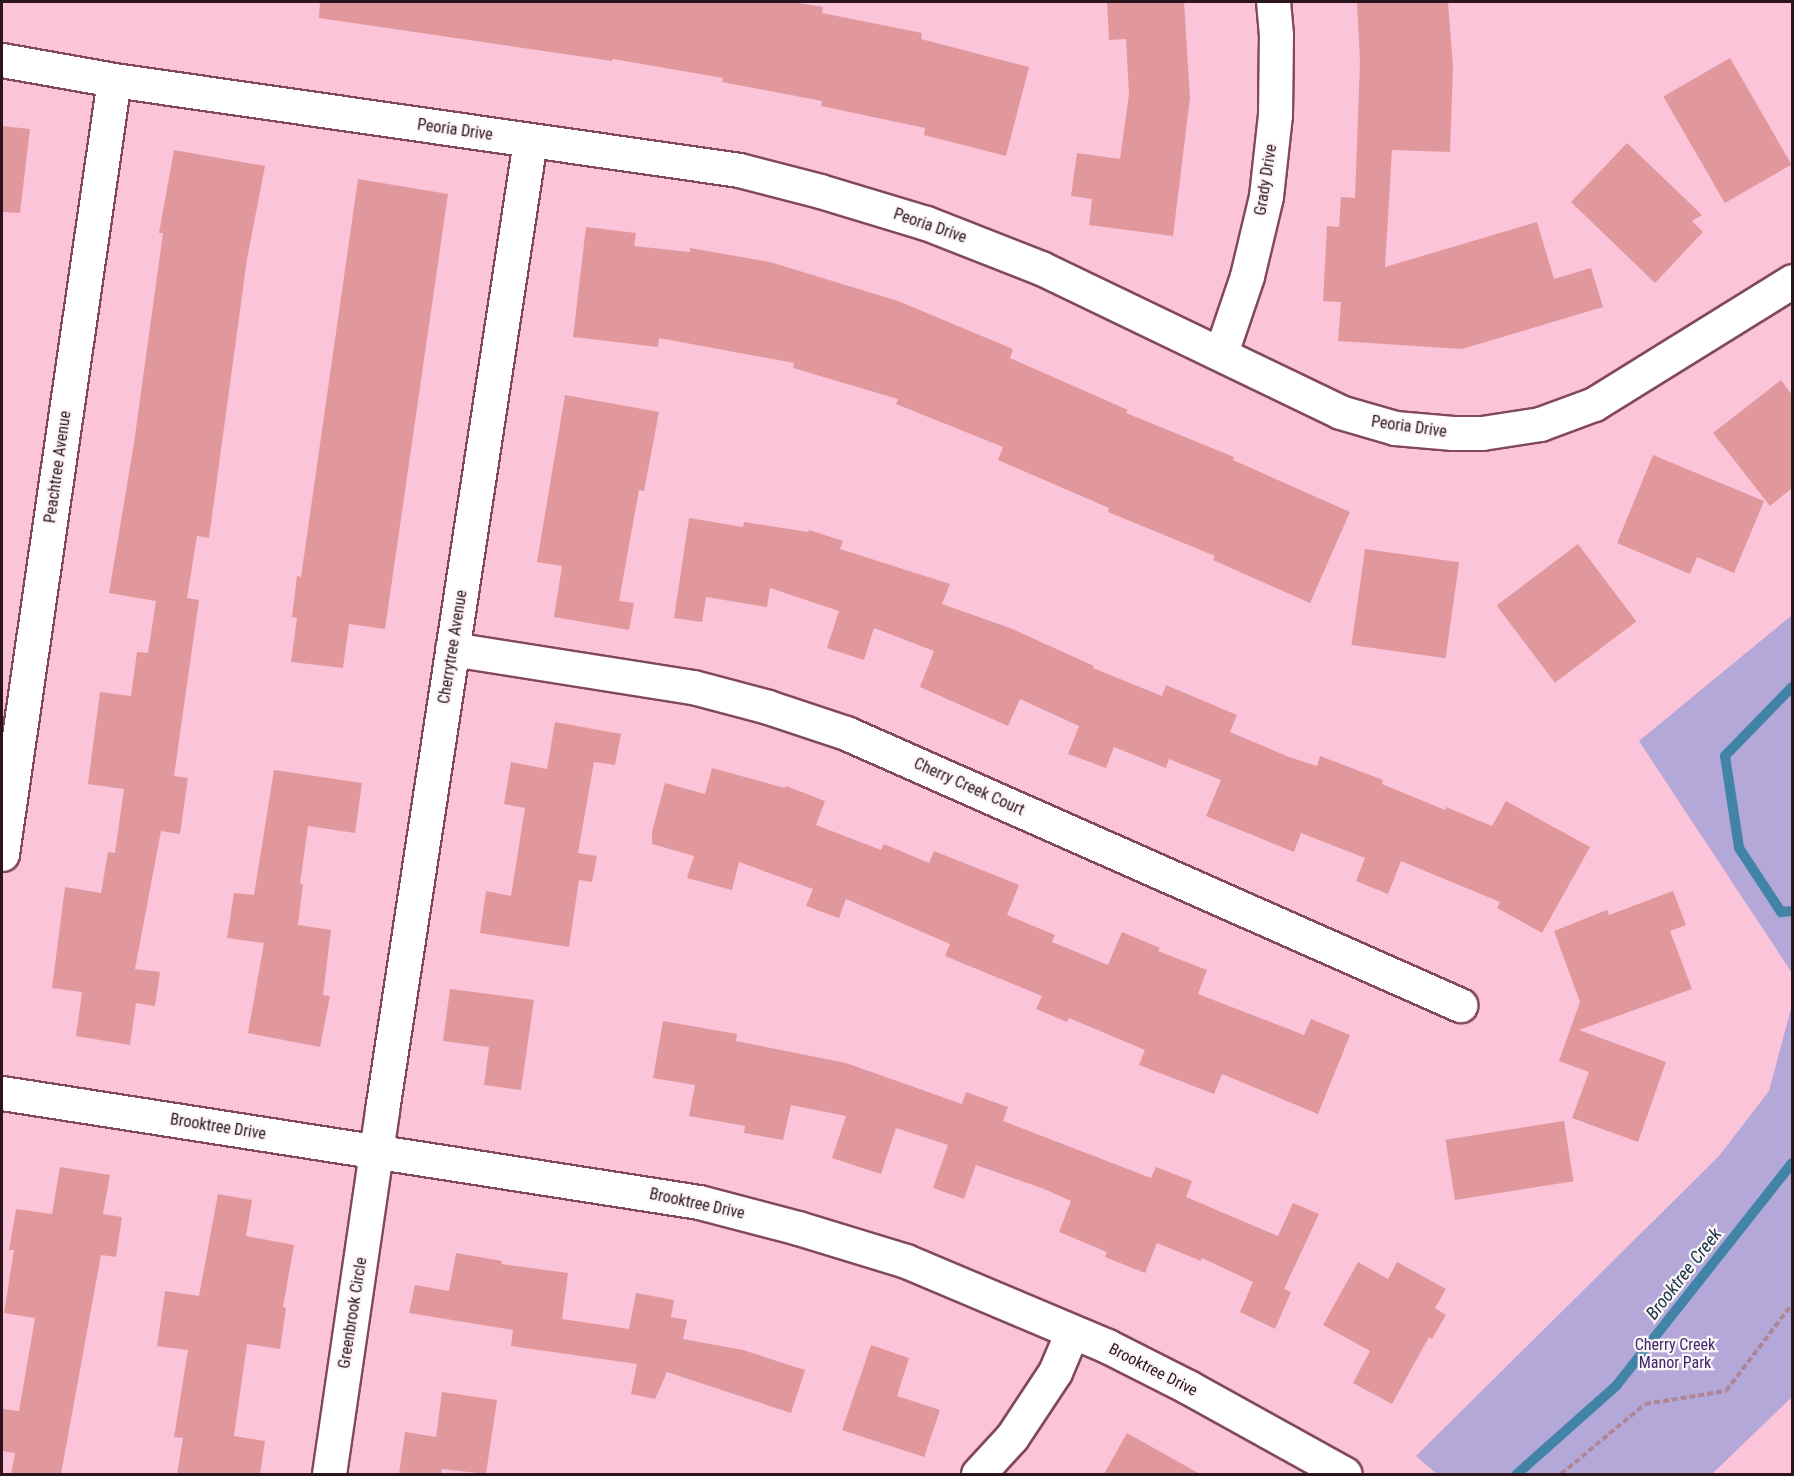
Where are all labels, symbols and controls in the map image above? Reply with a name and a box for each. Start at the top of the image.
street label: Peoria Drive [416,115,494,145]
street label: Grady Drive [1251,143,1281,217]
street label: Peoria Drive [891,205,969,247]
street label: Peachtree Avenue [41,410,75,524]
street label: Peoria Drive [1370,412,1448,442]
street label: Cherrytree Avenue [435,589,471,705]
street label: Cherry Creek Court [911,754,1027,820]
street label: Brooktree Drive [169,1110,267,1144]
street label: Brooktree Drive [648,1185,746,1223]
water label: Brooktree Creek [1642,1224,1726,1324]
street label: Greenbrook Circle [335,1256,371,1370]
park label: Cherry Creek Manor Park [1635,1335,1715,1373]
street label: Brooktree Drive [1106,1339,1200,1401]

